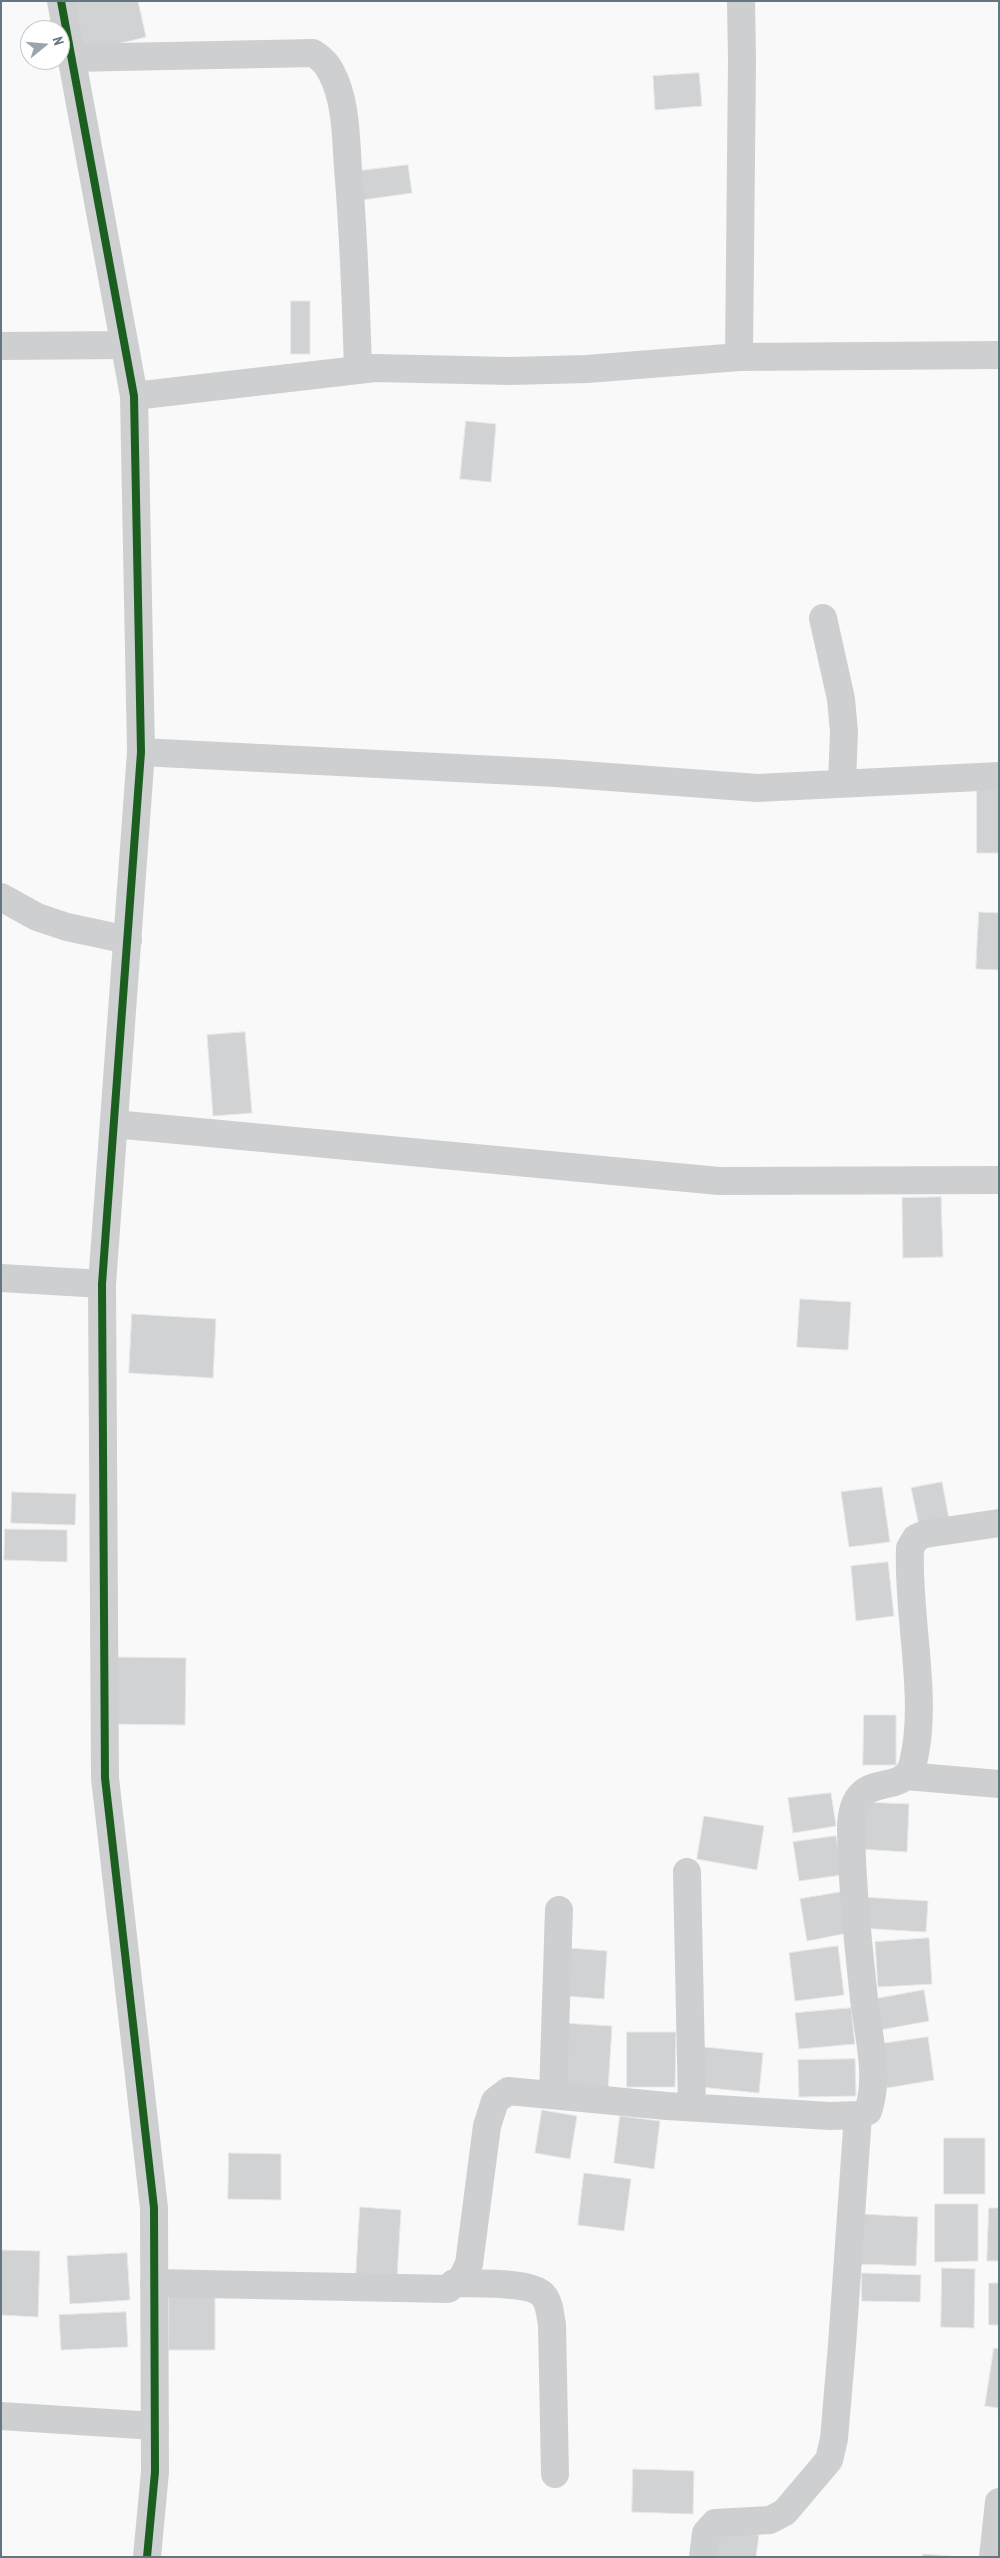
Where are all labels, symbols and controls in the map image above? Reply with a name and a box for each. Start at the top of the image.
north arrow [20,20,70,70]
text: N [49,35,68,47]

